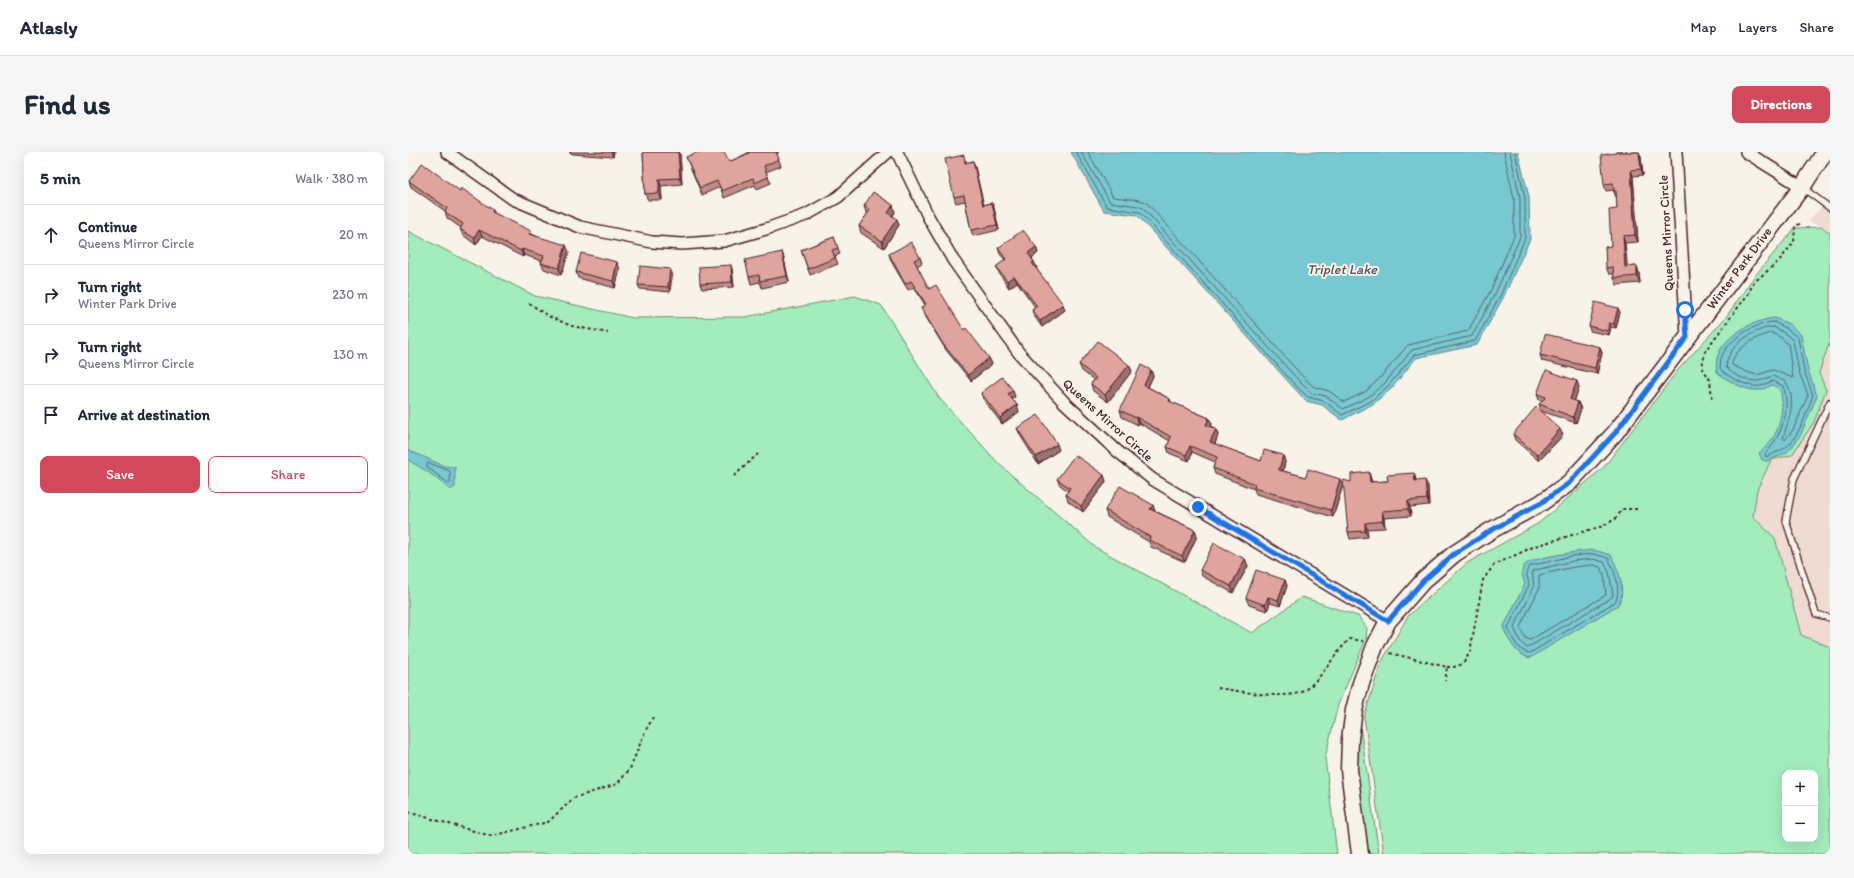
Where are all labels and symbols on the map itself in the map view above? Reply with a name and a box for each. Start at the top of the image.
street label: Queens Mirror Circle [1655,175,1677,291]
street label: Winter Park Drive [1703,224,1775,312]
water label: Triplet Lake [1307,261,1378,278]
route start [1676,301,1694,319]
street label: Queens Mirror Circle [1060,376,1156,464]
route end [1189,498,1207,516]

